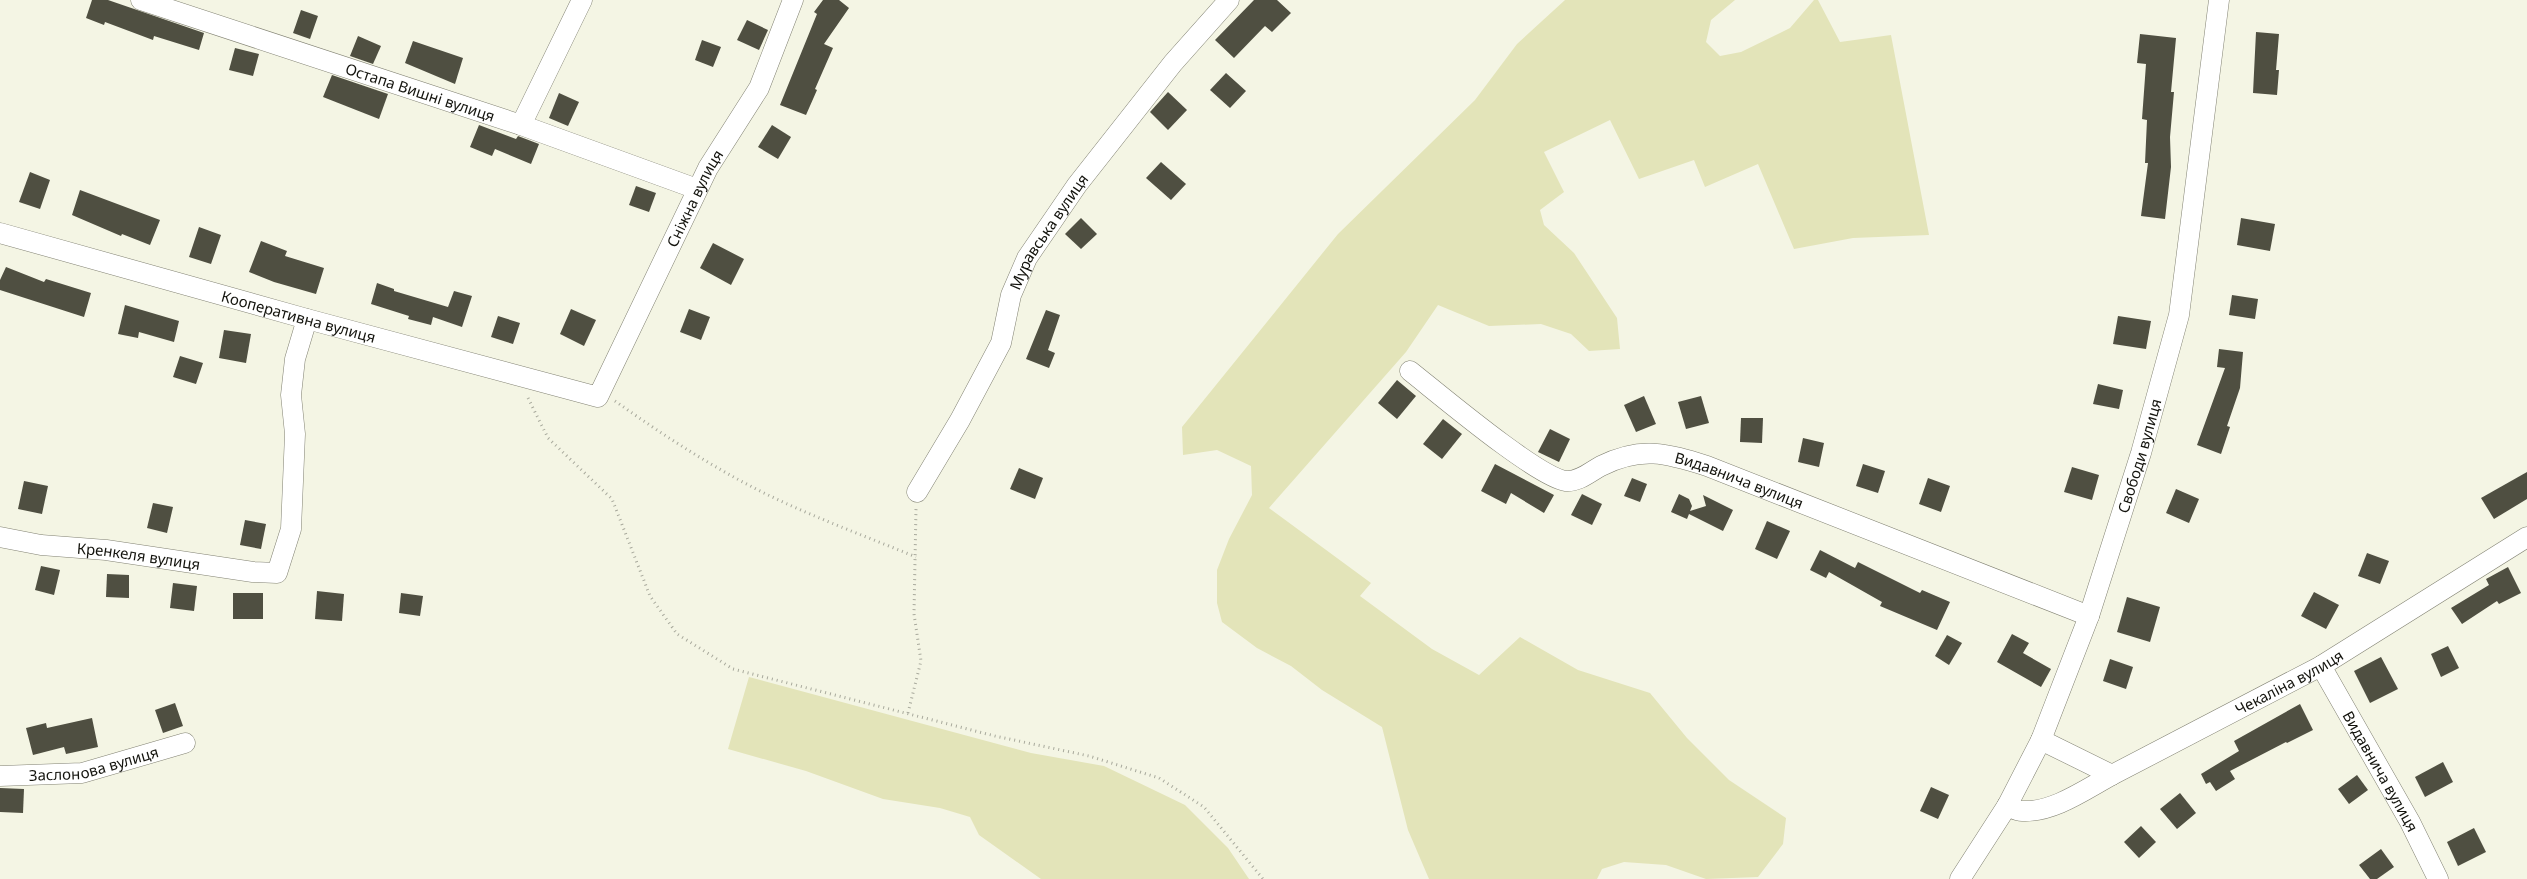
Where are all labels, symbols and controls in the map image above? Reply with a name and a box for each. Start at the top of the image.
street label: Остапа Вишні вулиця [343,58,498,126]
street label: Сніжна вулиця [662,146,727,250]
street label: Муравська вулиця [1005,169,1092,293]
street label: Кооперативна вулиця [219,286,378,347]
street label: Свободи вулиця [2113,396,2166,515]
street label: Видавнича вулиця [1673,447,1806,513]
street label: Кренкеля вулиця [76,538,202,574]
street label: Чекаліна вулиця [2231,645,2347,719]
street label: Видавнича вулиця [2339,707,2423,835]
street label: Заслонова вулиця [29,741,161,785]

